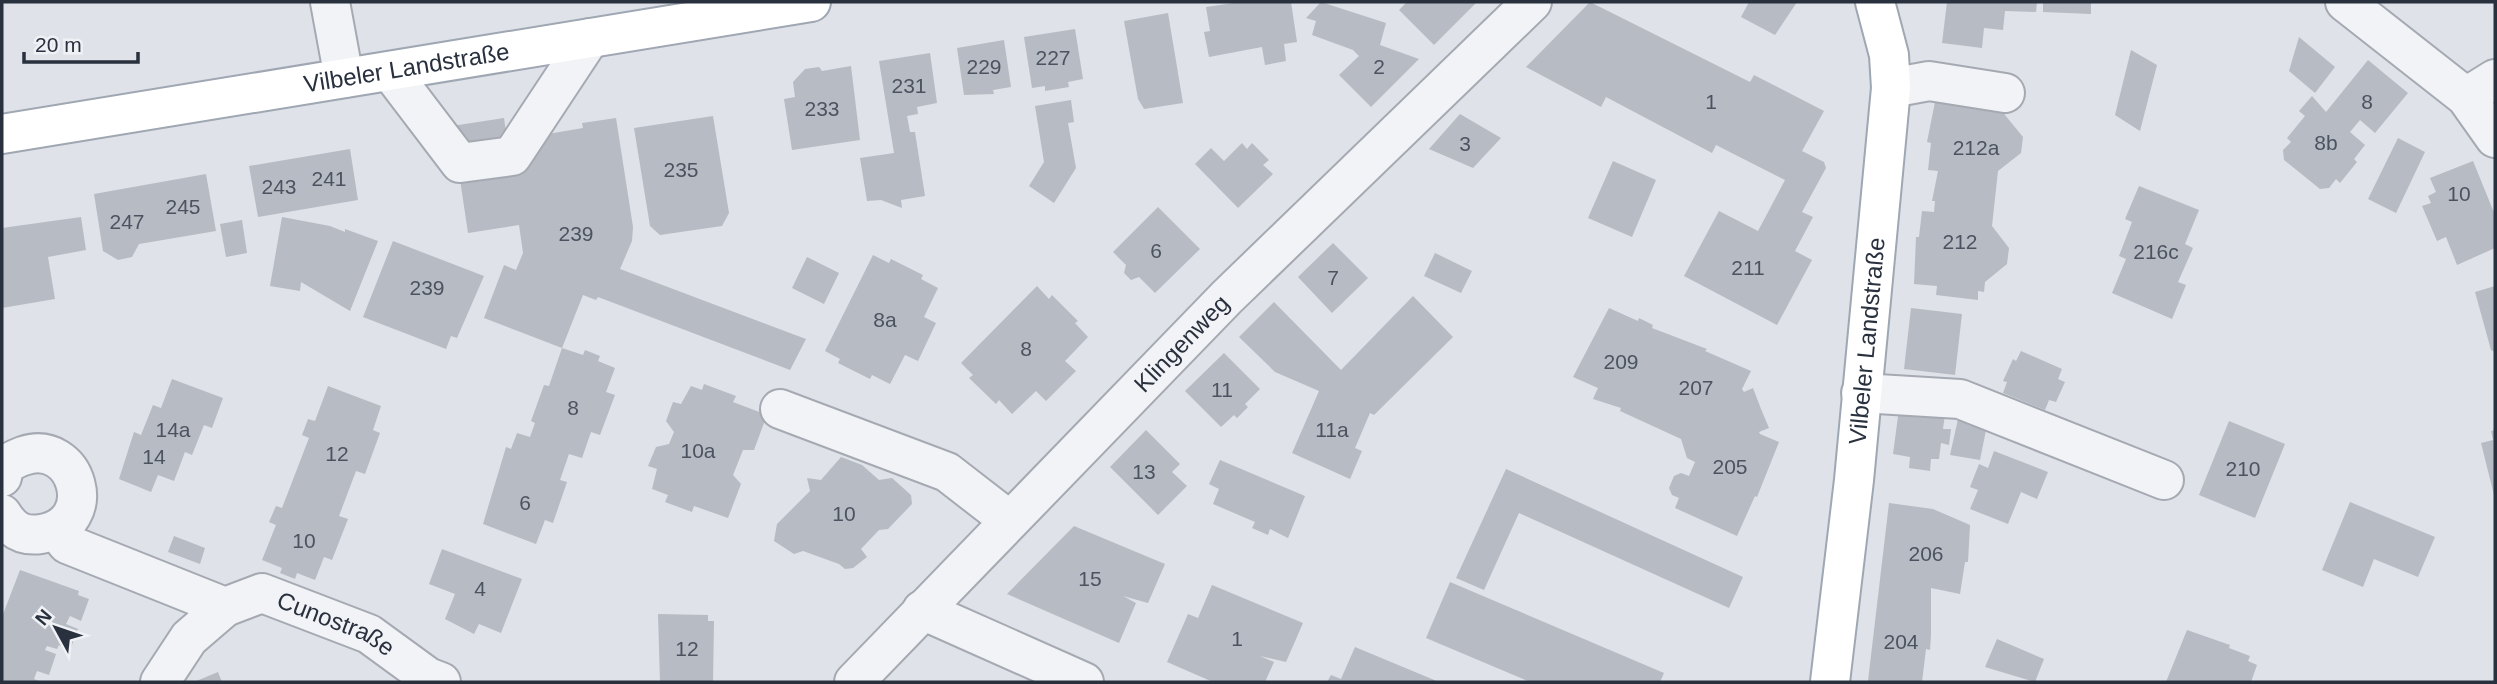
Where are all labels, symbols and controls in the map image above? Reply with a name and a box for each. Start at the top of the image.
scale bar [24,21,138,65]
text: 20 m [35,33,82,56]
street label: Vilbeler Landstraße [302,37,511,98]
house number: 227 [1035,46,1071,69]
house number: 229 [966,55,1002,78]
house number: 2 [1373,55,1385,78]
house number: 231 [891,74,927,97]
house number: 1 [1705,90,1717,113]
house number: 8 [2361,90,2373,113]
house number: 233 [804,97,840,120]
house number: 8b [2314,131,2338,154]
house number: 3 [1459,132,1471,155]
house number: 212a [1953,136,2000,159]
house number: 235 [663,158,699,181]
house number: 241 [311,167,347,190]
house number: 243 [261,175,297,198]
house number: 10 [2447,182,2471,205]
house number: 245 [165,195,201,218]
house number: 247 [109,210,145,233]
house number: 239 [558,222,594,245]
house number: 212 [1942,230,1978,253]
street label: Vilbeler Landstraße [1843,236,1890,446]
house number: 6 [1150,239,1162,262]
house number: 216c [2133,240,2179,263]
house number: 211 [1731,256,1765,279]
house number: 7 [1327,266,1339,289]
house number: 239 [409,276,445,299]
street label: Klingenweg [1128,289,1234,397]
house number: 8a [873,308,897,331]
house number: 8 [1020,337,1032,360]
house number: 209 [1603,350,1639,373]
house number: 207 [1678,376,1714,399]
house number: 11 [1211,378,1233,401]
house number: 8 [567,396,579,419]
house number: 14a [155,418,191,441]
house number: 11a [1315,418,1349,441]
house number: 10a [680,439,716,462]
house number: 12 [325,442,349,465]
house number: 14 [142,445,166,468]
house number: 205 [1712,455,1748,478]
house number: 210 [2225,457,2261,480]
house number: 13 [1132,460,1156,483]
house number: 6 [519,491,531,514]
house number: 10 [832,502,856,525]
house number: 10 [292,529,316,552]
house number: 206 [1908,542,1944,565]
house number: 15 [1078,567,1102,590]
house number: 4 [474,577,486,600]
street label: Cunostraße [273,586,400,661]
north arrow [21,593,91,663]
text: N [31,605,56,629]
house number: 1 [1231,627,1243,650]
house number: 204 [1883,630,1919,653]
house number: 12 [675,637,699,660]

